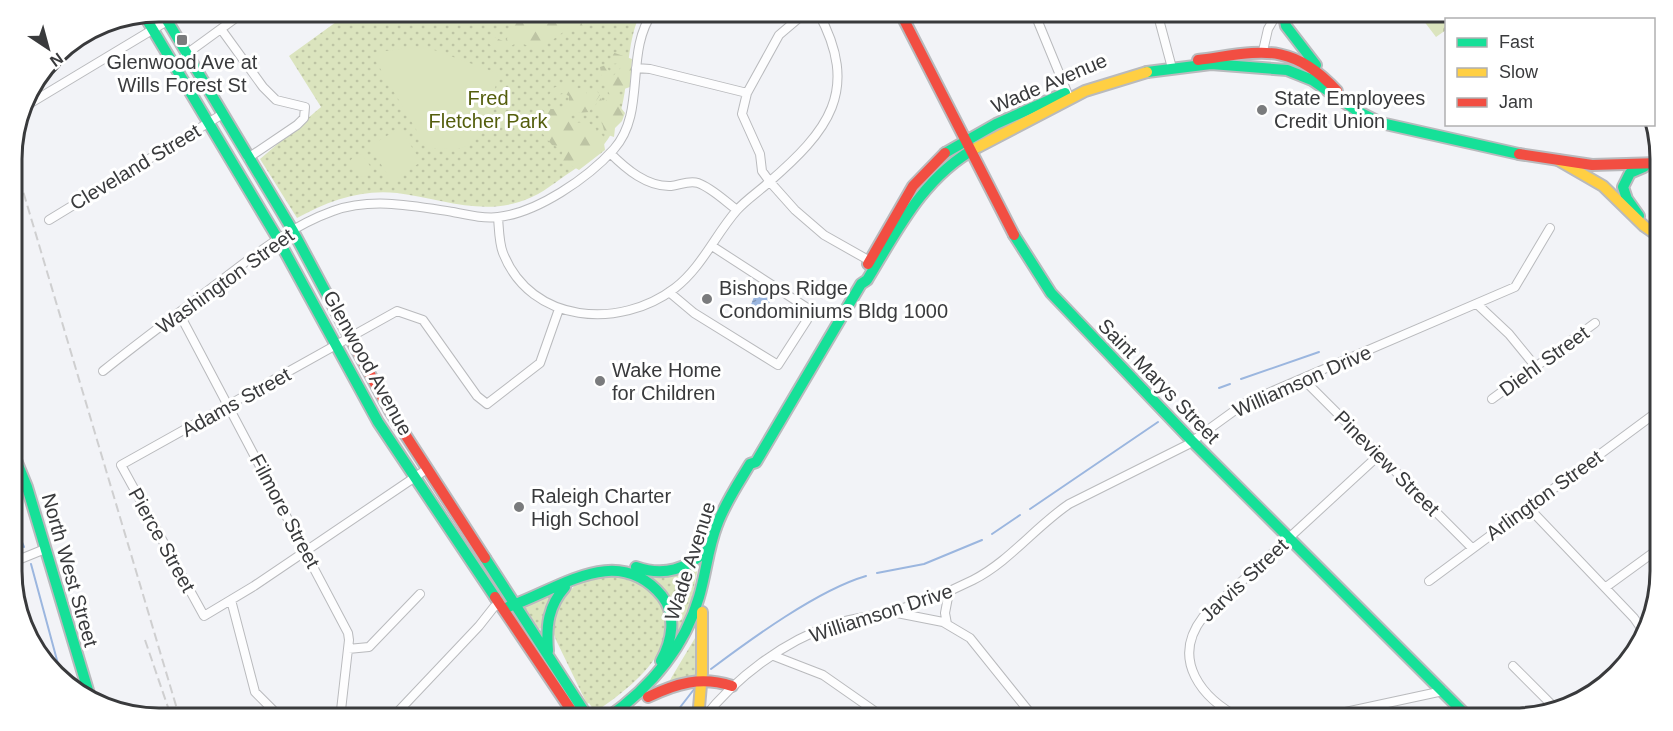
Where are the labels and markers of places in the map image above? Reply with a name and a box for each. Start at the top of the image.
marker: Glenwood Ave at Wills Forest St [175,33,189,47]
place label: Glenwood Ave at Wills Forest St [107,51,258,96]
place label: State Employees Credit Union [1274,87,1425,132]
marker: State Employees Credit Union [1255,103,1269,117]
place label: Bishops Ridge Condominiums Bldg 1000 [719,277,948,322]
marker: Bishops Ridge Condominiums Bldg 1000 [700,292,714,306]
place label: Wake Home for Children [612,359,721,404]
marker: Wake Home for Children [593,374,607,388]
place label: Raleigh Charter High School [531,485,671,530]
marker: Raleigh Charter High School [512,500,526,514]

